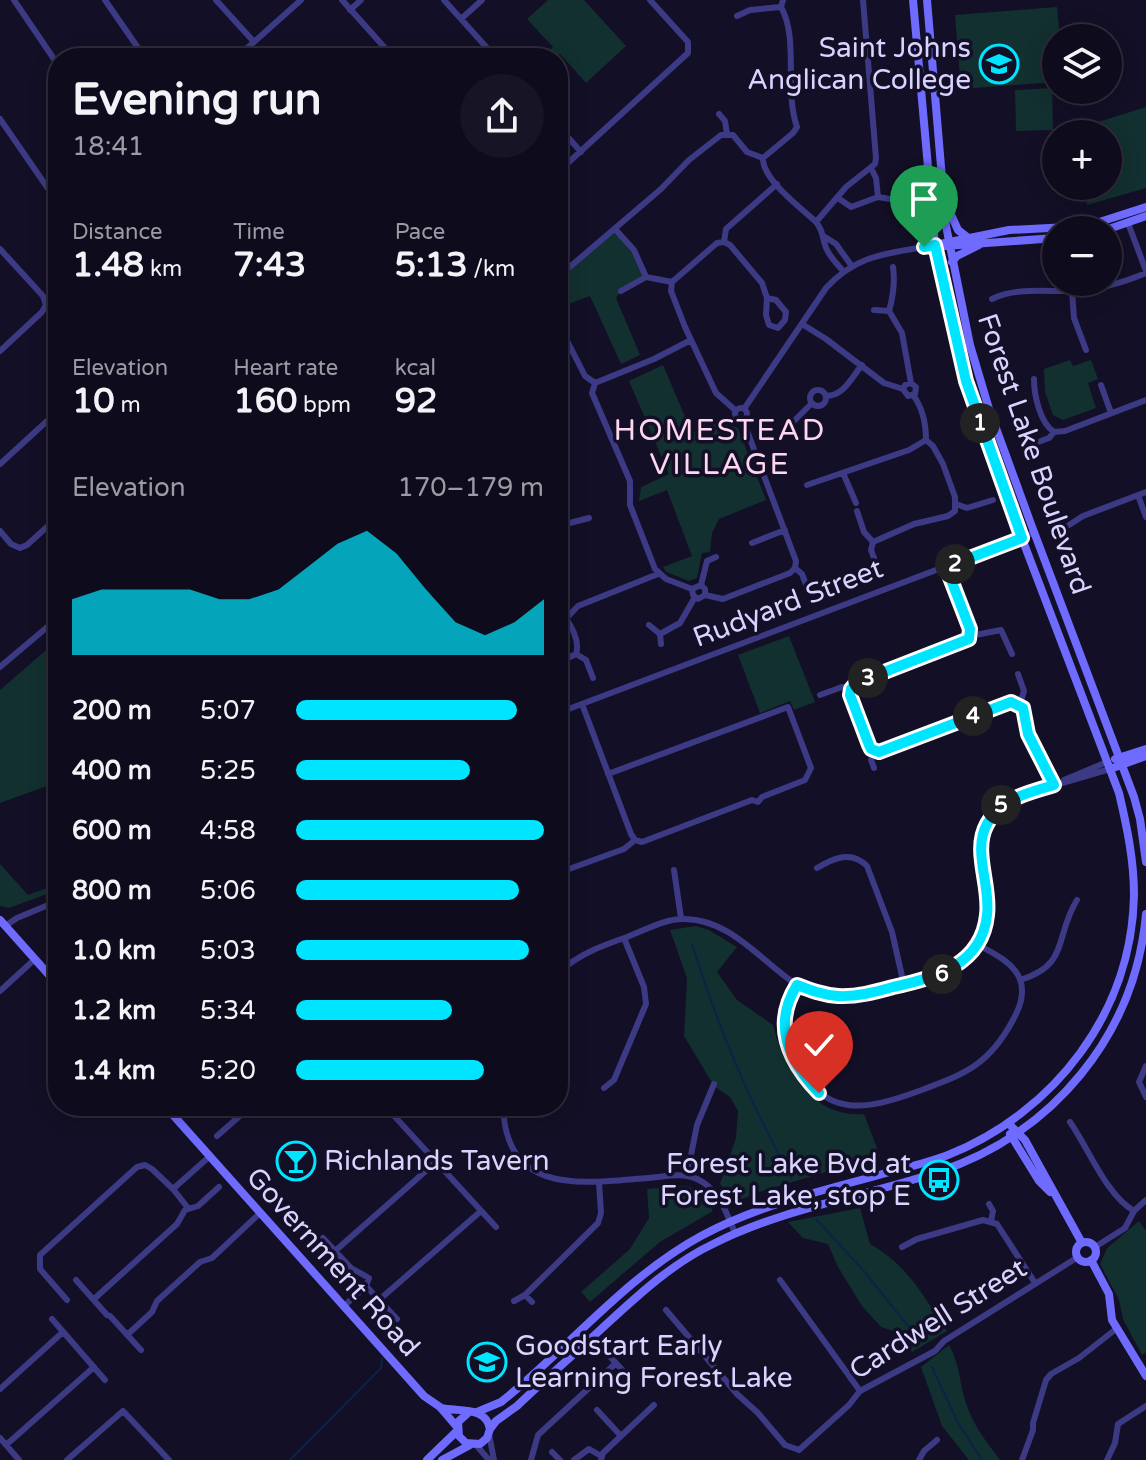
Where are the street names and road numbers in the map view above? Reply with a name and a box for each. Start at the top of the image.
street label: Forest Lake Boulevard [970,309,1098,599]
street label: Rudyard Street [688,551,888,655]
street label: Government Road [239,1160,427,1364]
street label: Cardwell Street [843,1251,1033,1387]

